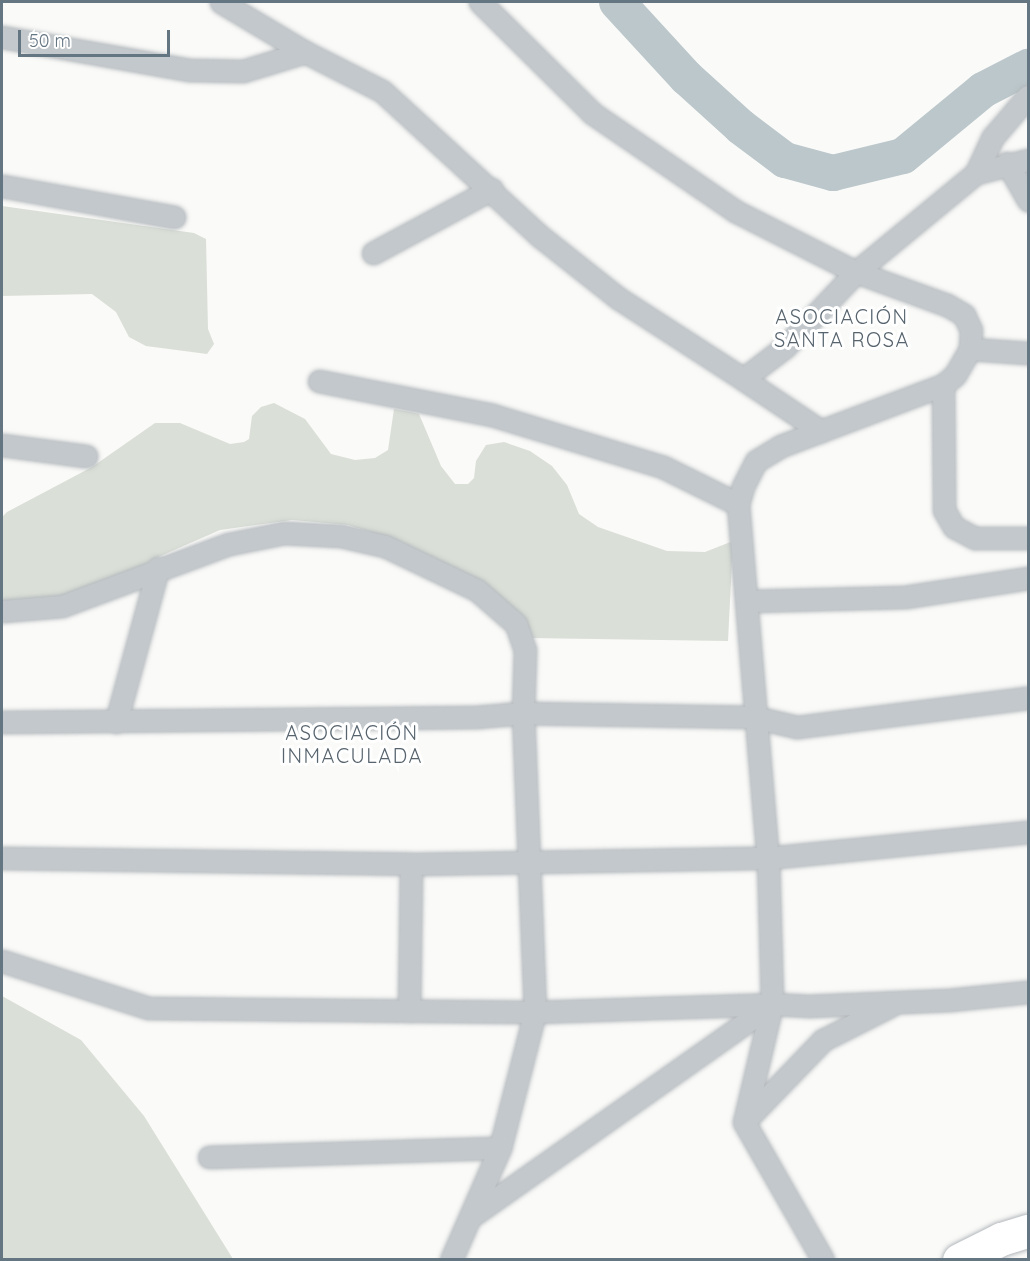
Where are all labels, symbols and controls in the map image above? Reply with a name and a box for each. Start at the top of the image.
scale bar [21,18,172,56]
text: 50 m [29,29,71,52]
district label: ASOCIACIÓN SANTA ROSA [774,305,910,352]
district label: ASOCIACIÓN INMACULADA [281,721,423,768]

